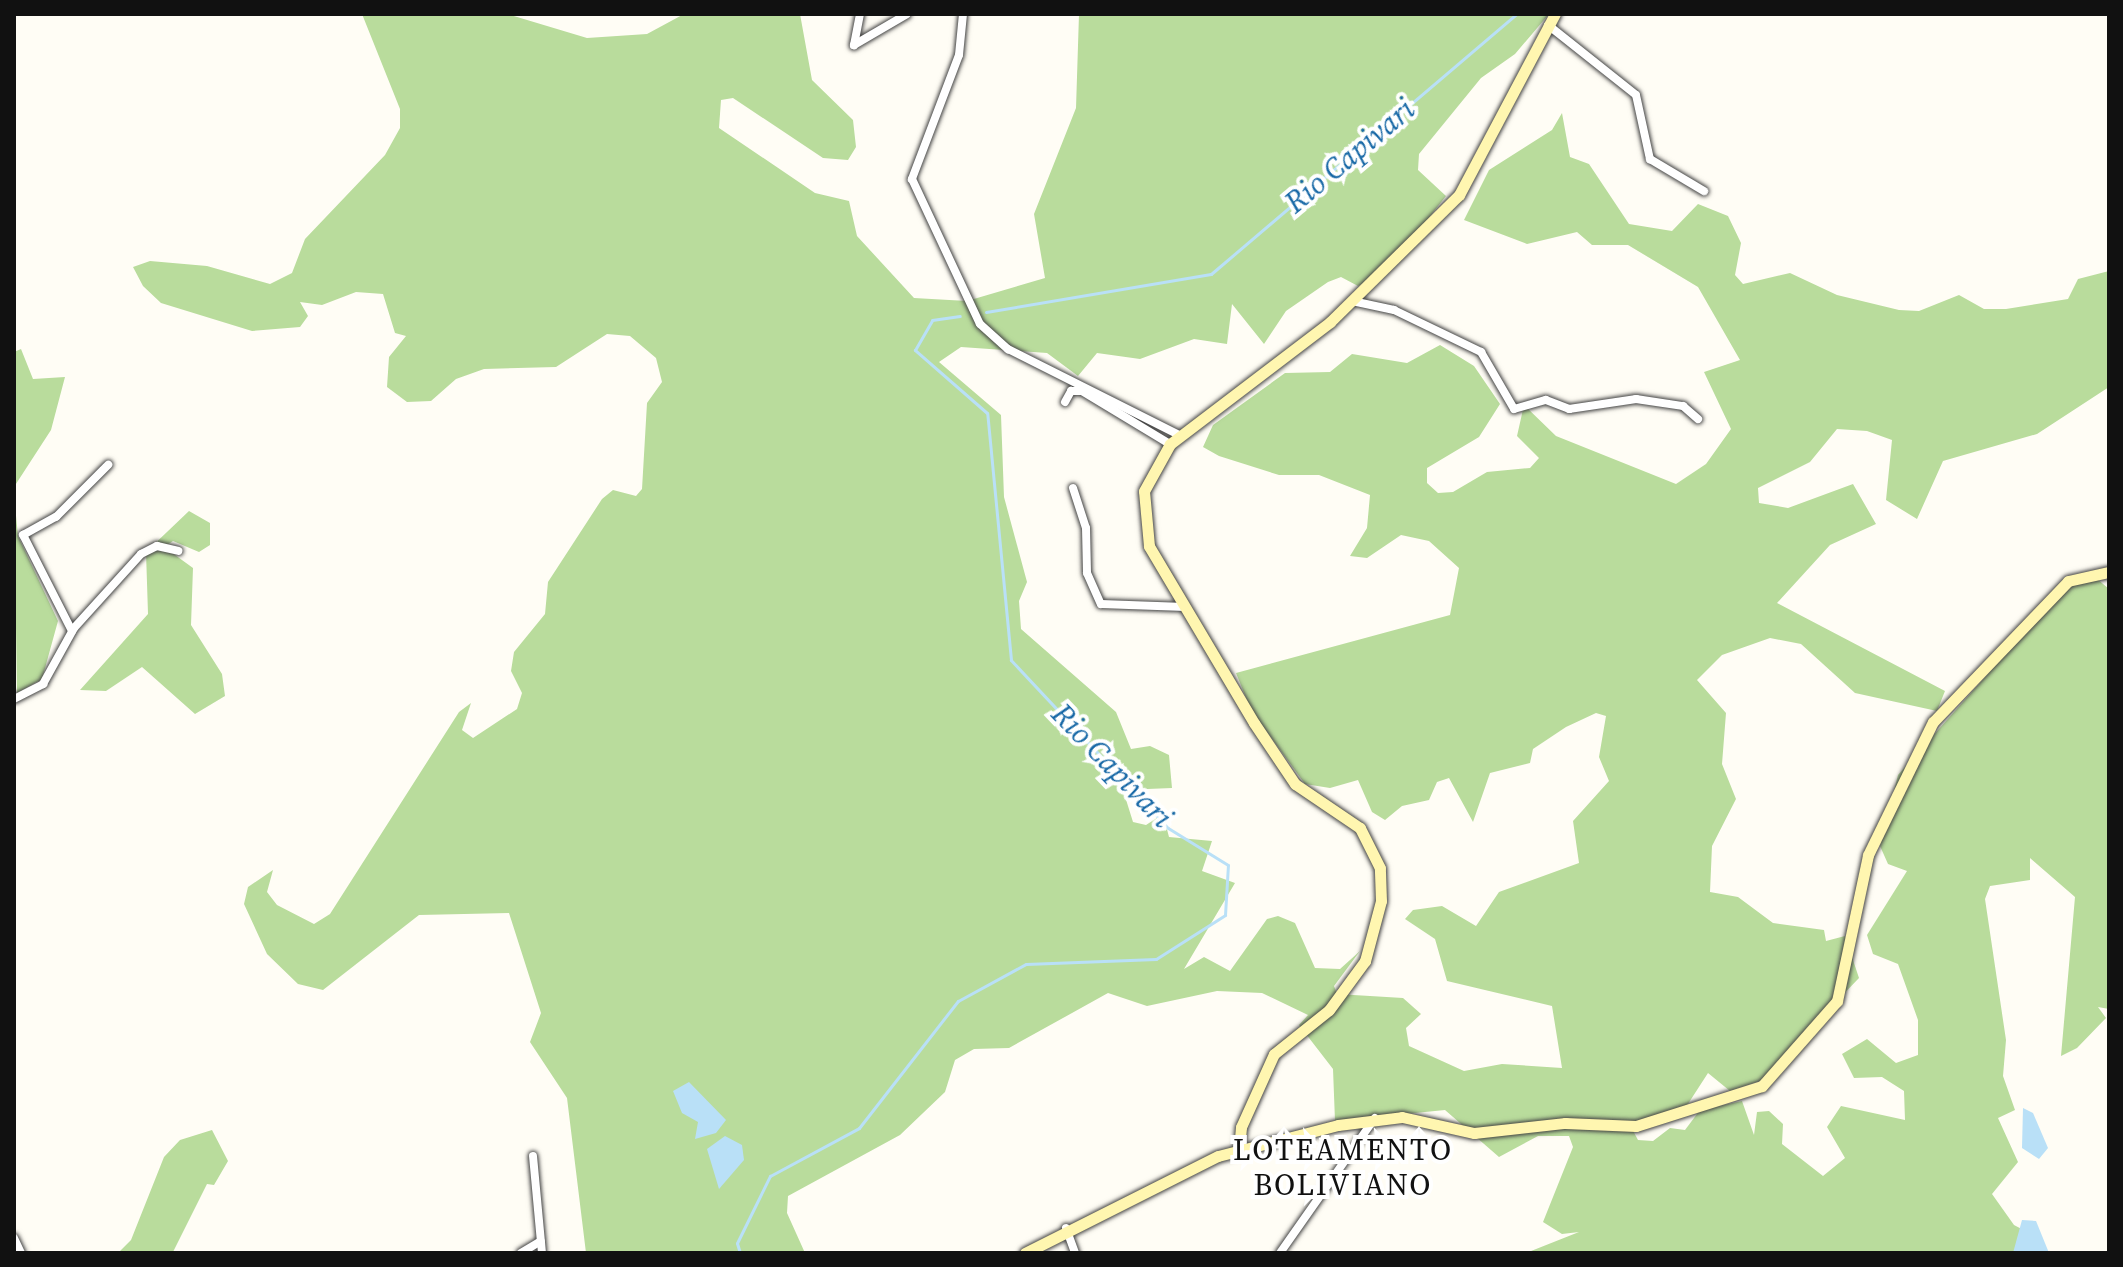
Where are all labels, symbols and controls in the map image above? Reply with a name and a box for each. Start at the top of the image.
water label: Rio Capivari [1278,91,1422,221]
water label: Rio Capivari [1044,696,1180,836]
district label: LOTEAMENTO BOLIVIANO [1233,1132,1453,1202]

